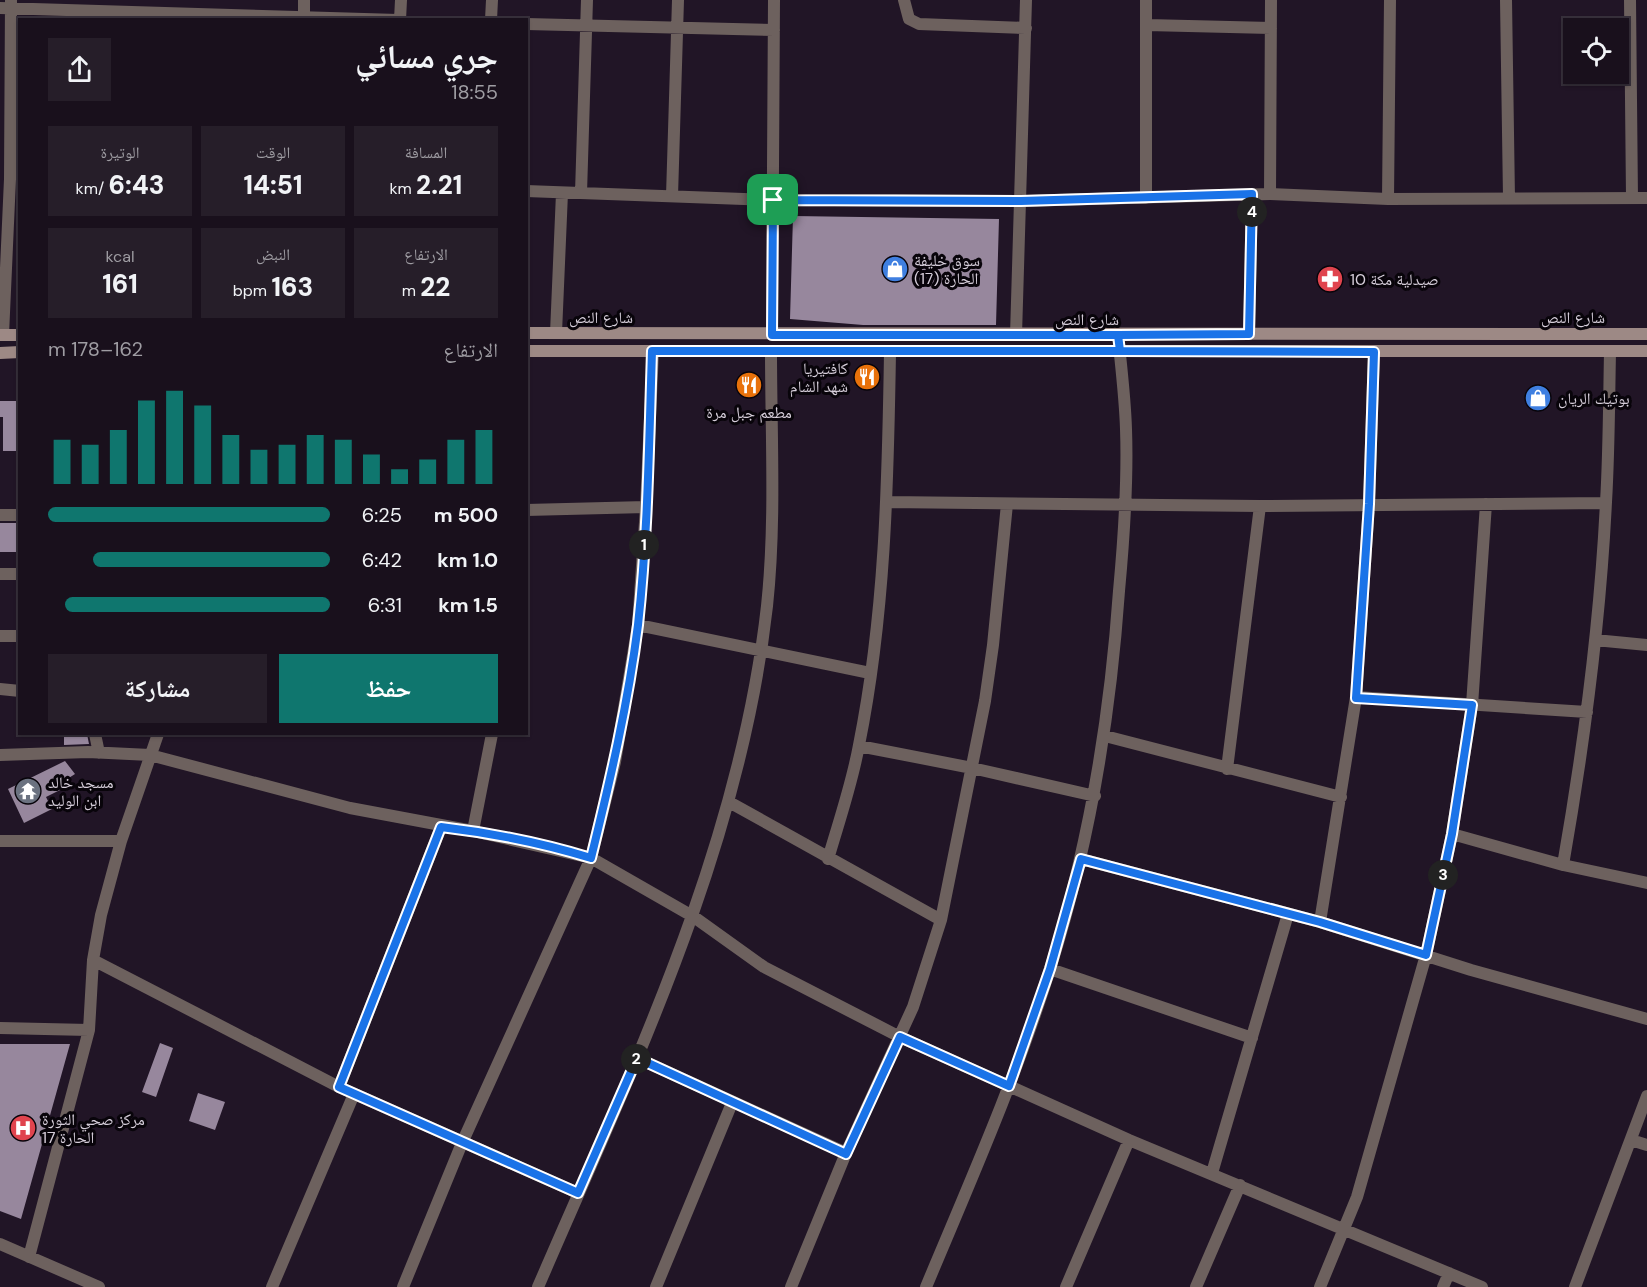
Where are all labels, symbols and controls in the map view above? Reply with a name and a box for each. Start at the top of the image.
map controls [1563,18,1629,84]
button: locate [1563,18,1629,84]
text: جري مسائي [355,35,498,78]
button: share [48,38,111,101]
text: 18:55 [451,79,498,105]
text: الوتيرة [101,142,139,163]
text: الوقت [256,142,290,163]
text: المسافة [405,142,447,163]
text: 6:43 [108,168,164,202]
text: 14:51 [243,168,303,202]
text: 2.21 [416,168,462,202]
pin [747,174,798,225]
text: /km [76,178,108,199]
text: km [390,178,416,199]
icon: arrive [756,183,789,216]
pin: 4 [1237,197,1267,227]
text: 4 [1247,201,1257,222]
text: النبض [256,244,290,265]
text: الارتفاع [404,244,448,265]
text: kcal [106,246,134,267]
place label: سوق خليفة الحارة (17) [914,250,980,289]
shop icon: سوق خليفة الحارة (17) [880,254,910,284]
pharmacy icon: صيدلية مكة 10 [1315,264,1345,294]
text: 161 [102,267,138,301]
place label: صيدلية مكة 10 [1350,269,1439,290]
text: 163 [271,270,313,304]
text: 22 [420,270,450,304]
text: bpm [233,280,271,301]
text: m [402,280,420,301]
street label: شارع النص [569,307,633,328]
street label: شارع النص [1541,307,1605,328]
street label: شارع النص [1055,309,1119,330]
text: 162–178 m [48,336,143,362]
text: الارتفاع [443,337,498,363]
place label: كافتيريا شهد الشام [790,358,848,397]
restaurant icon: كافتيريا شهد الشام [852,362,882,392]
restaurant icon: مطعم جبل مرة [734,370,764,400]
shop icon: بوتيك الريان [1523,383,1553,413]
place label: بوتيك الريان [1558,388,1630,409]
place label: مطعم جبل مرة [706,402,792,423]
text: 6:25 [362,502,402,528]
text: 500 m [434,502,498,528]
pin: 1 [629,530,659,560]
text: 1 [641,534,647,555]
text: 6:42 [362,547,402,573]
text: 1.0 km [437,547,498,573]
text: 6:31 [368,592,402,618]
text: 1.5 km [438,592,498,618]
button: مشاركة [48,654,267,723]
button: حفظ [279,654,498,723]
place label: مسجد خالد ابن الوليد [48,772,114,811]
temple icon: مسجد خالد ابن الوليد [13,776,43,806]
pin: 3 [1428,860,1458,890]
text: 3 [1438,864,1448,885]
pin: 2 [621,1044,651,1074]
text: 2 [631,1048,641,1069]
place label: مركز صحي الثورة الحارة 17 [42,1109,145,1148]
hospital icon: مركز صحي الثورة الحارة 17 [8,1113,38,1143]

